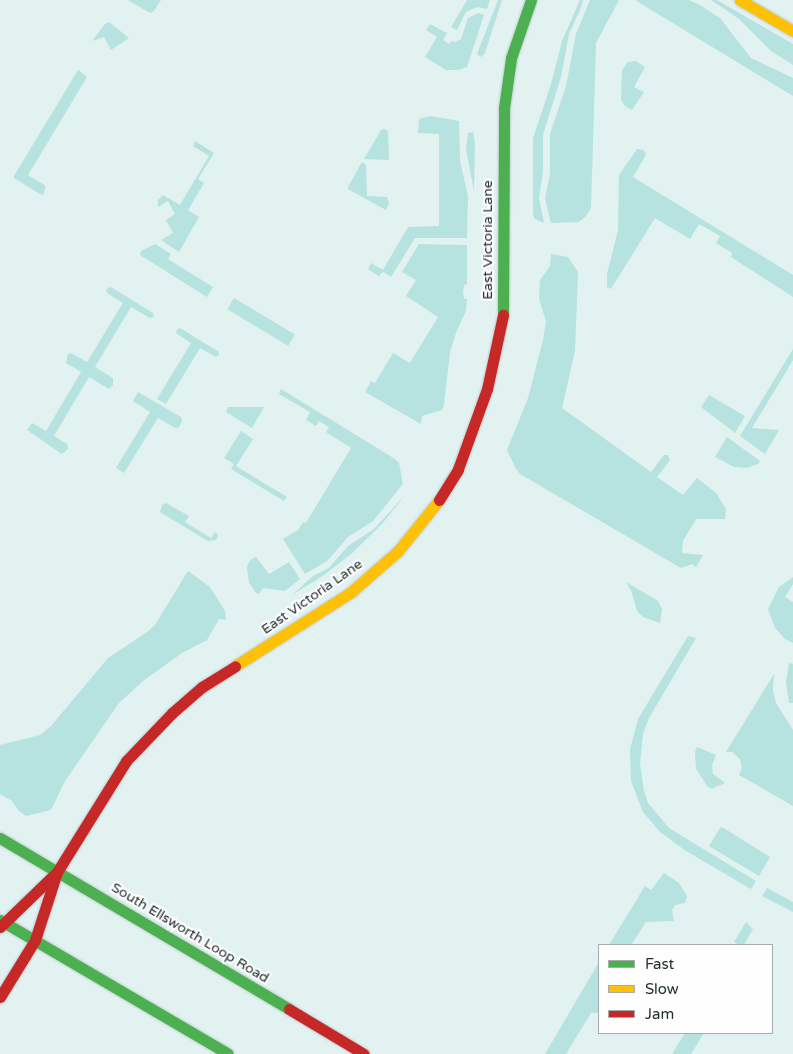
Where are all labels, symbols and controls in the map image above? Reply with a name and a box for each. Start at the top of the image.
street label: East Victoria Lane [480,180,496,300]
street label: East Victoria Lane [258,556,366,638]
street label: South Ellsworth Loop Road [108,879,272,987]
legend [598,944,773,1034]
text: Fast [645,955,674,973]
text: Slow [645,980,679,998]
text: Jam [645,1005,674,1023]

